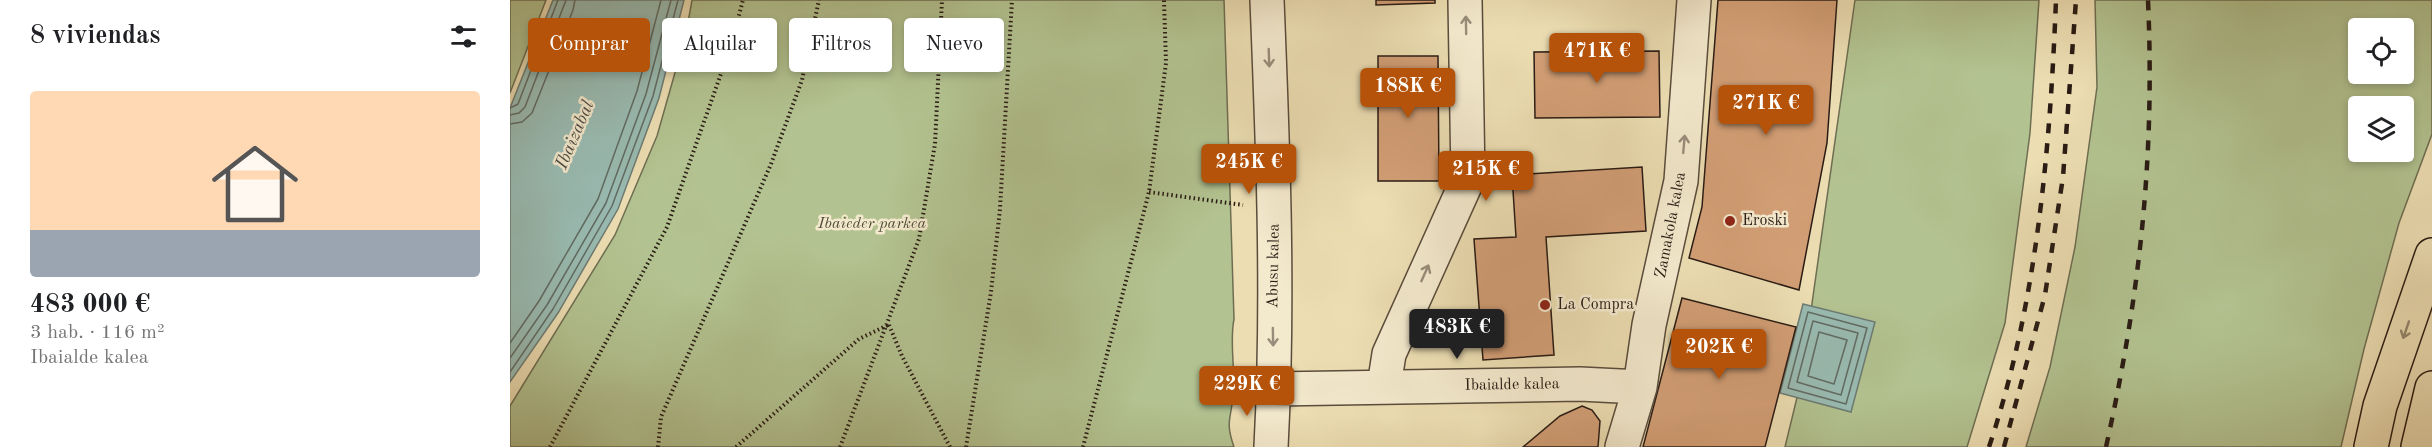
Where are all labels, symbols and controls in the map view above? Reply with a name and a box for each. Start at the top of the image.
one-way arrow [1460,15,1471,35]
chip: Comprar [528,18,650,72]
chip: Alquilar [662,18,777,72]
chip: Filtros [789,18,892,72]
chip: Nuevo [904,18,1004,72]
map controls [2348,18,2414,162]
button: locate [2348,18,2414,84]
icon: filters [447,20,480,53]
text: 8 viviendas [30,23,160,49]
pin: 471K € [1548,33,1646,84]
text: 471K € [1563,42,1631,62]
one-way arrow [1264,48,1275,68]
pin: 188K € [1359,68,1457,119]
text: 188K € [1374,77,1442,97]
pin: 271K € [1717,85,1815,136]
text: 271K € [1732,94,1800,114]
button: layers [2348,96,2414,162]
water label: Ibaizabal [552,97,598,173]
icon: home [201,130,309,238]
one-way arrow [1679,134,1690,154]
pin: 245K € [1200,144,1298,195]
pin: 215K € [1437,151,1535,202]
text: 245K € [1215,153,1283,173]
text: 215K € [1452,160,1520,180]
street label: Zamakola kalea [1653,171,1689,279]
place label: Eroski [1742,213,1787,229]
marker: Eroski [1723,214,1737,228]
park label: Ibaieder parkea [817,216,926,232]
street label: Abusu kalea [1265,223,1283,309]
one-way arrow [1420,265,1432,283]
text: 483 000 € [30,292,150,318]
place label: La Compra [1557,297,1634,313]
marker: La Compra [1538,298,1552,312]
pin: 483K € [1408,309,1506,360]
text: 483K € [1423,318,1491,338]
one-way arrow [2400,320,2411,339]
text: 3 hab. · 116 m² [30,323,164,343]
one-way arrow [1267,327,1279,347]
pin: 202K € [1670,329,1768,380]
text: 202K € [1685,338,1753,358]
text: Ibaialde kalea [30,348,149,368]
pin: 229K € [1198,366,1296,417]
text: 229K € [1213,375,1281,395]
street label: Ibaialde kalea [1464,376,1560,394]

